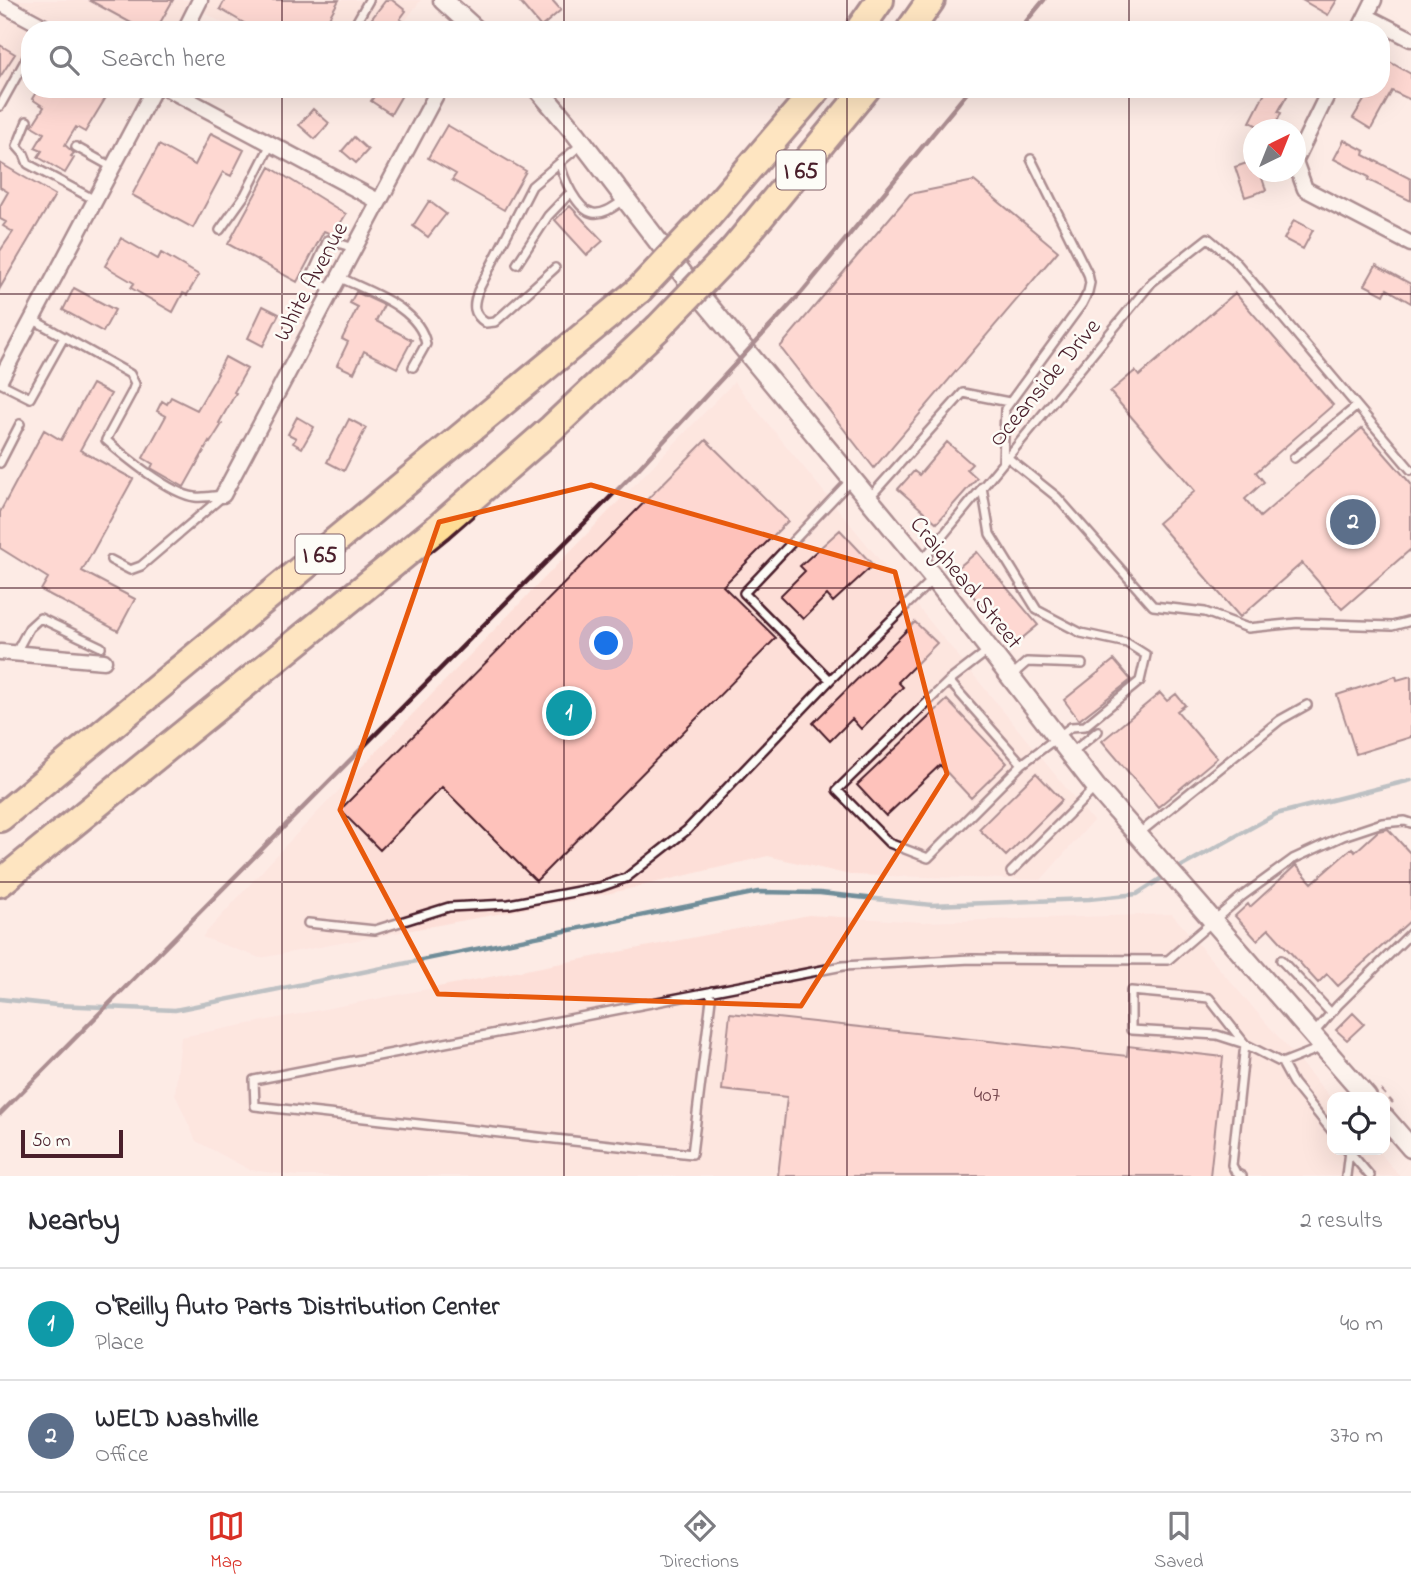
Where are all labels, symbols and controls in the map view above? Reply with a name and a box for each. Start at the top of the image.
search box [21,21,1390,98]
icon: search [45,41,83,79]
text: Search here [101,41,226,79]
north arrow [1243,119,1306,182]
road number: I 65 [776,150,826,190]
street label: White Avenue [266,216,358,348]
street label: Oceanside Drive [981,311,1111,456]
pin: 2 [1330,496,1376,548]
street label: Craighead Street [900,509,1030,658]
road number: I 65 [296,534,344,574]
your location [589,626,623,660]
pin: 1 [546,687,592,739]
house number: 407 [974,1081,1001,1111]
map controls [1327,1092,1390,1155]
button: locate [1327,1092,1390,1155]
scale bar [21,1127,122,1159]
text: 50 m [32,1128,71,1155]
text: Nearby [28,1200,120,1244]
text: 2 results [1300,1205,1383,1238]
text: O'Reilly Auto Parts Distribution Center [95,1289,499,1327]
text: 1 [47,1308,55,1341]
text: 40 m [1340,1308,1383,1341]
text: Place [95,1327,144,1360]
text: WELD Nashville [95,1401,258,1439]
text: 2 [45,1420,57,1453]
text: 370 m [1330,1420,1383,1453]
text: Office [95,1439,148,1472]
tab: Map [207,1507,245,1576]
tab: Directions [660,1507,739,1576]
tab: Saved [1154,1507,1204,1576]

